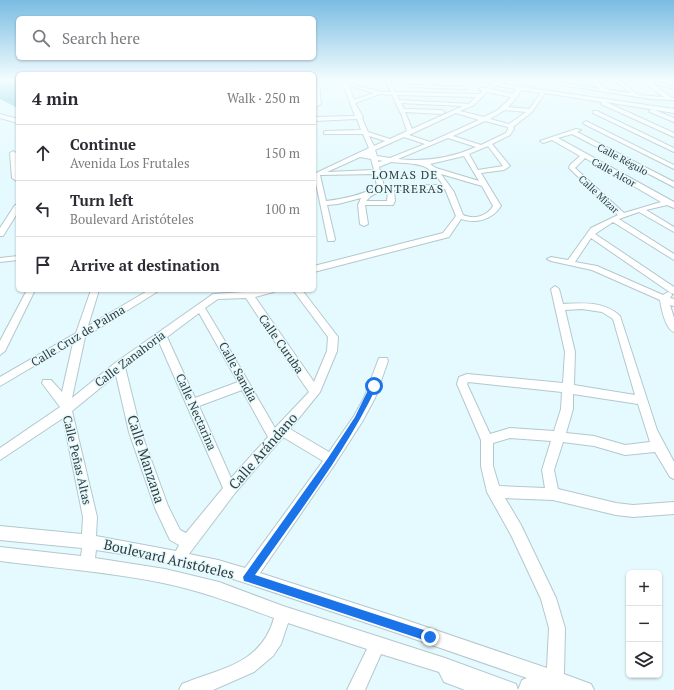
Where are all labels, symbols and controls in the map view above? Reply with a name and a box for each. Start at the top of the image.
search box [16,16,316,60]
icon: search [30,27,52,49]
text: Search here [62,28,140,48]
text: 4 min [32,87,79,110]
text: Walk · 250 m [227,89,300,107]
text: Continue [70,134,136,154]
street label: Calle Régulo [595,141,651,178]
icon: ahead [32,142,54,164]
text: 150 m [265,144,300,162]
text: Avenida Los Frutales [70,154,190,172]
street label: Calle Alcor [589,155,638,190]
district label: LOMAS DE CONTRERAS [366,167,444,196]
street label: Calle Mizar [576,172,622,216]
text: Turn left [70,190,134,210]
icon: left [32,198,54,220]
text: 100 m [265,200,300,218]
text: Boulevard Aristóteles [70,210,194,228]
icon: arrive [32,254,54,276]
text: Arrive at destination [70,255,220,275]
street label: Calle Cruz de Palma [28,302,127,370]
street label: Calle Curuba [256,311,307,376]
street label: Calle Zanahoria [91,327,168,390]
street label: Calle Sandia [216,339,261,404]
street label: Calle Nectarina [173,371,220,452]
route start [365,377,383,395]
street label: Calle Arándano [224,408,301,493]
street label: Calle Manzana [123,412,170,505]
street label: Calle Peñas Altas [60,414,95,506]
street label: Boulevard Aristóteles [102,534,236,583]
map controls [626,570,662,678]
button: + [626,570,662,606]
button: − [626,606,662,642]
route end [421,628,439,646]
button: layers [626,642,662,678]

